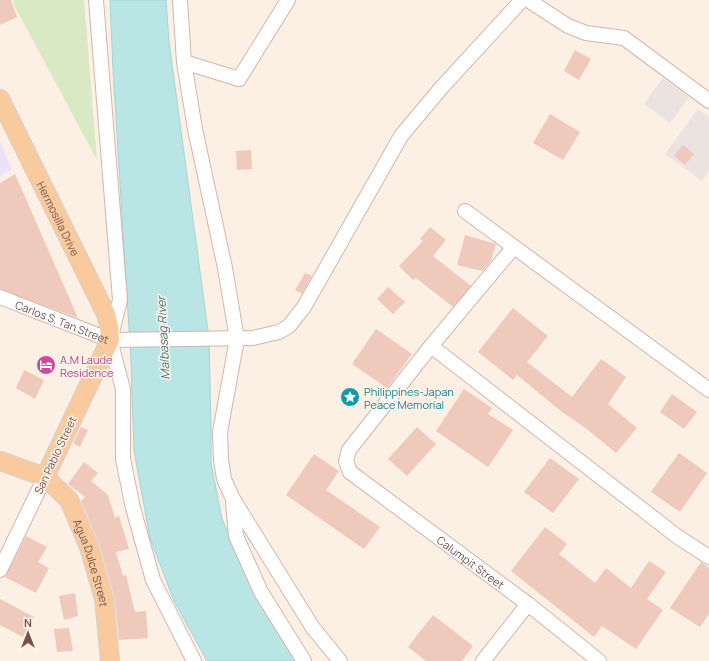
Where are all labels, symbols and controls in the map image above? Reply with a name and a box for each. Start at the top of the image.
street label: Hermosilla Drive [34,179,84,259]
water label: Malbasag River [152,294,174,380]
street label: Carlos S. Tan Street [13,296,111,346]
place label: A.M Laude Residence [60,352,114,380]
hotel icon: A.M Laude Residence [35,354,57,376]
place label: Philippines-Japan Peace Memorial [364,384,454,412]
place icon: Philippines-Japan Peace Memorial [339,386,361,408]
street label: San Pablo Street [30,414,80,496]
street label: Agua Dulce Street [70,516,112,607]
street label: Calumpit Street [434,532,508,592]
north arrow [8,613,48,653]
text: N [24,615,32,630]

